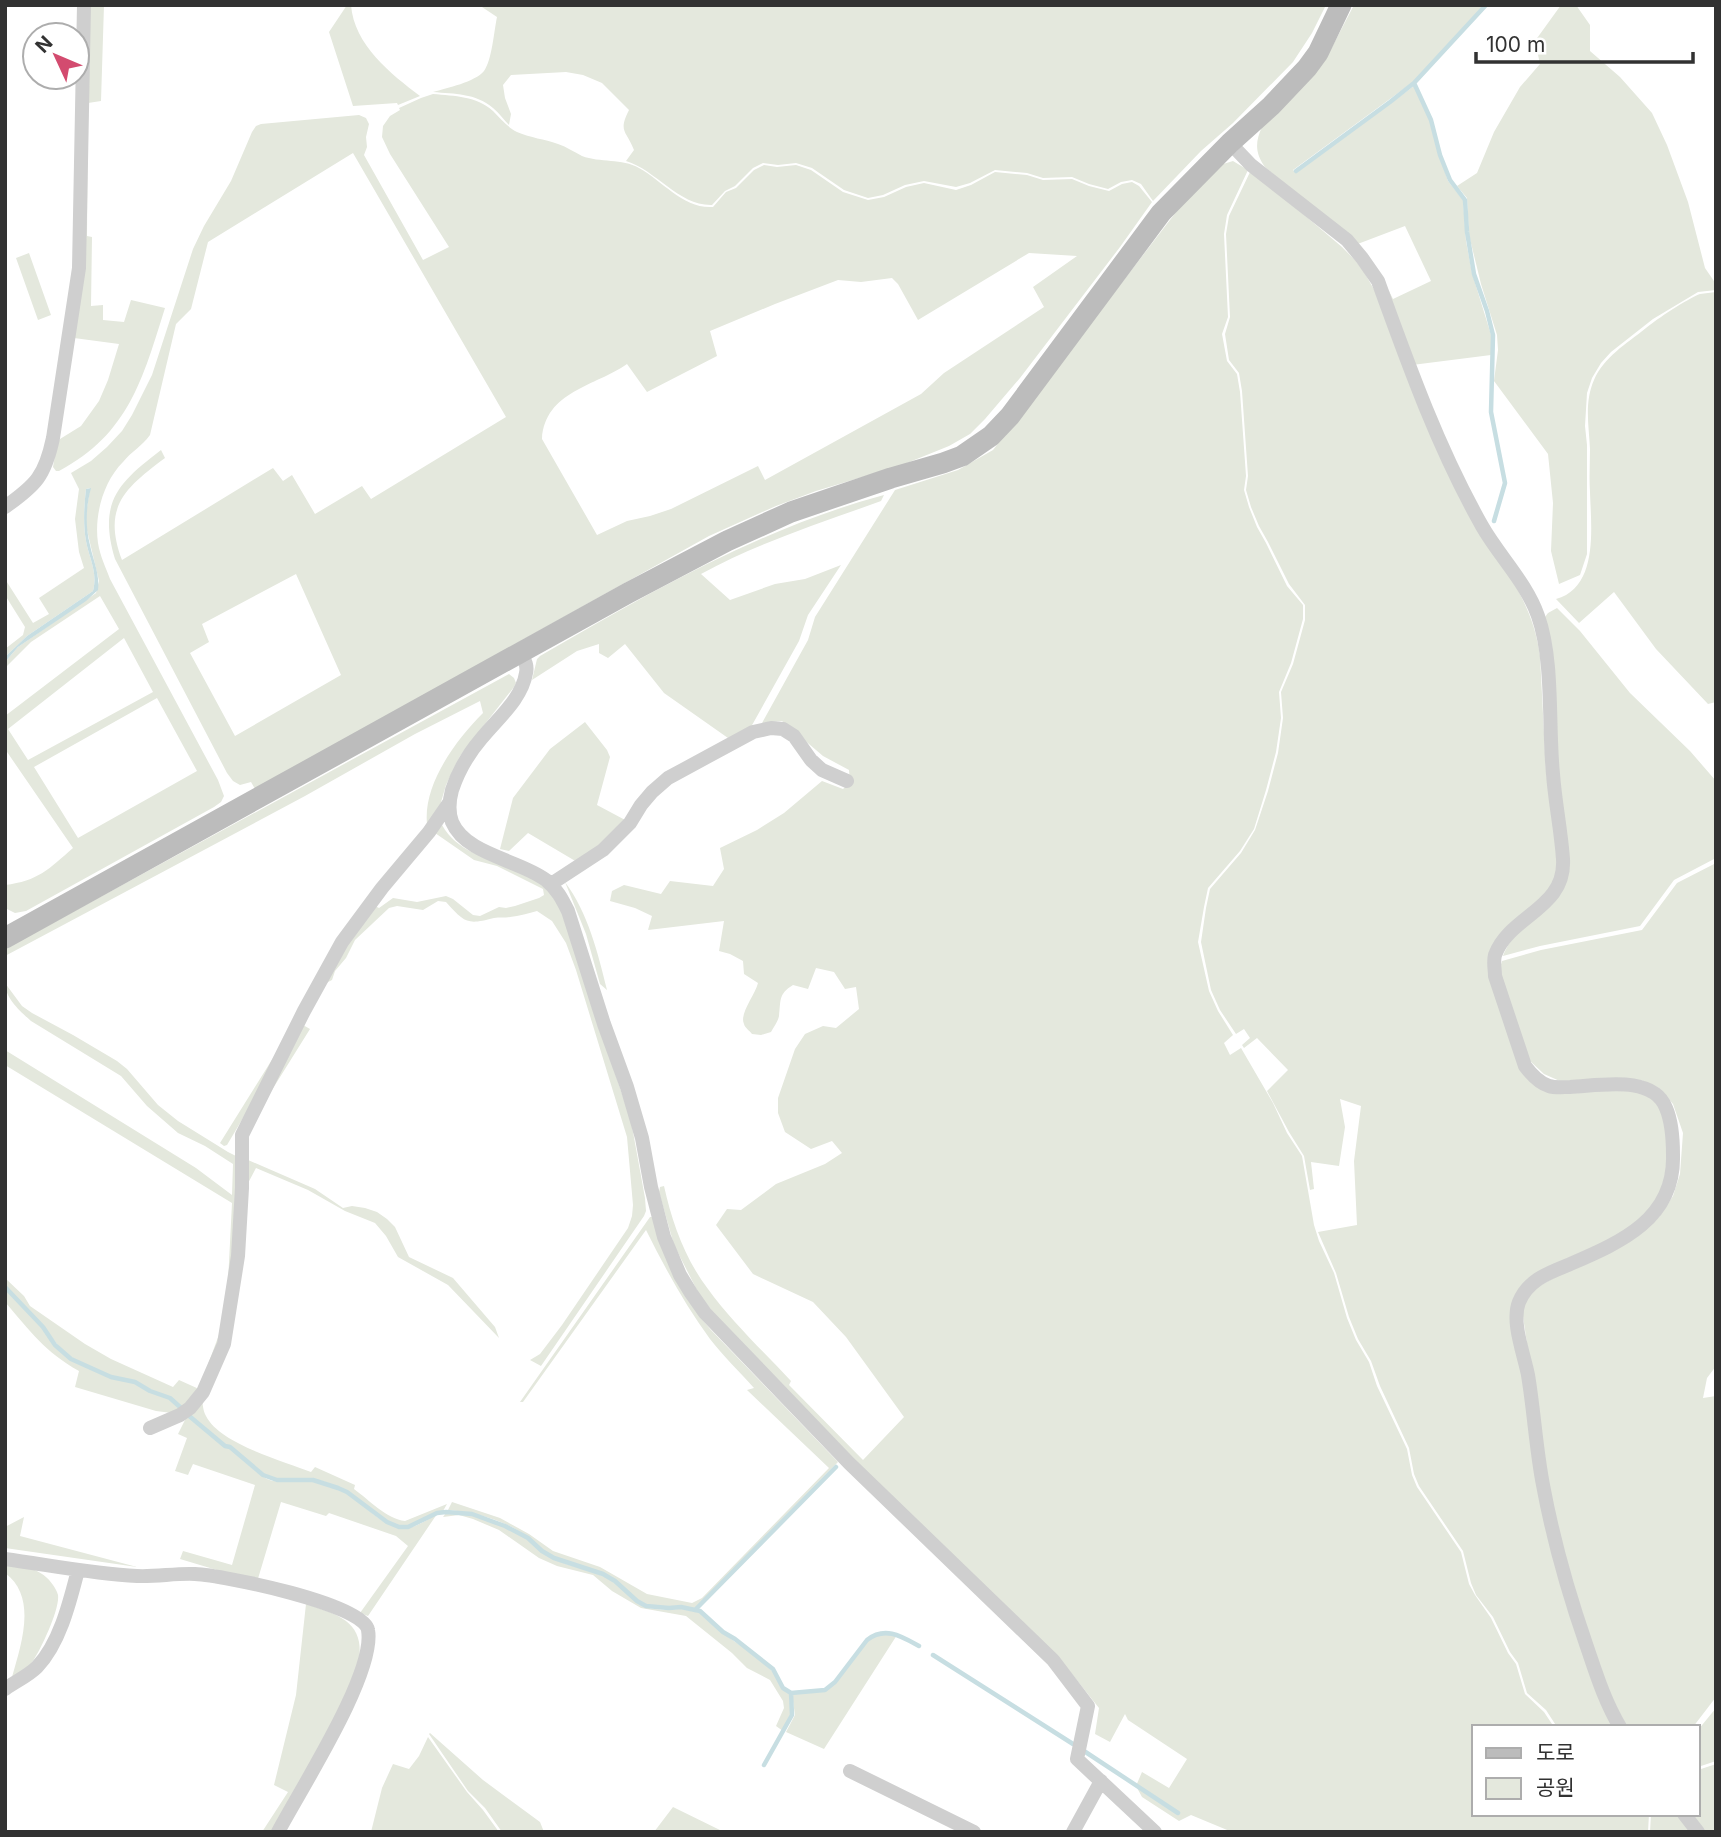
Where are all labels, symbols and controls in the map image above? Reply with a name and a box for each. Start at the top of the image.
north arrow [21,21,91,91]
scale bar [1476,21,1693,65]
text: N [31,31,57,58]
text: 100 m [1486,32,1545,57]
legend [1472,1725,1700,1816]
text: 도로 [1536,1740,1575,1765]
text: 공원 [1536,1775,1575,1800]

